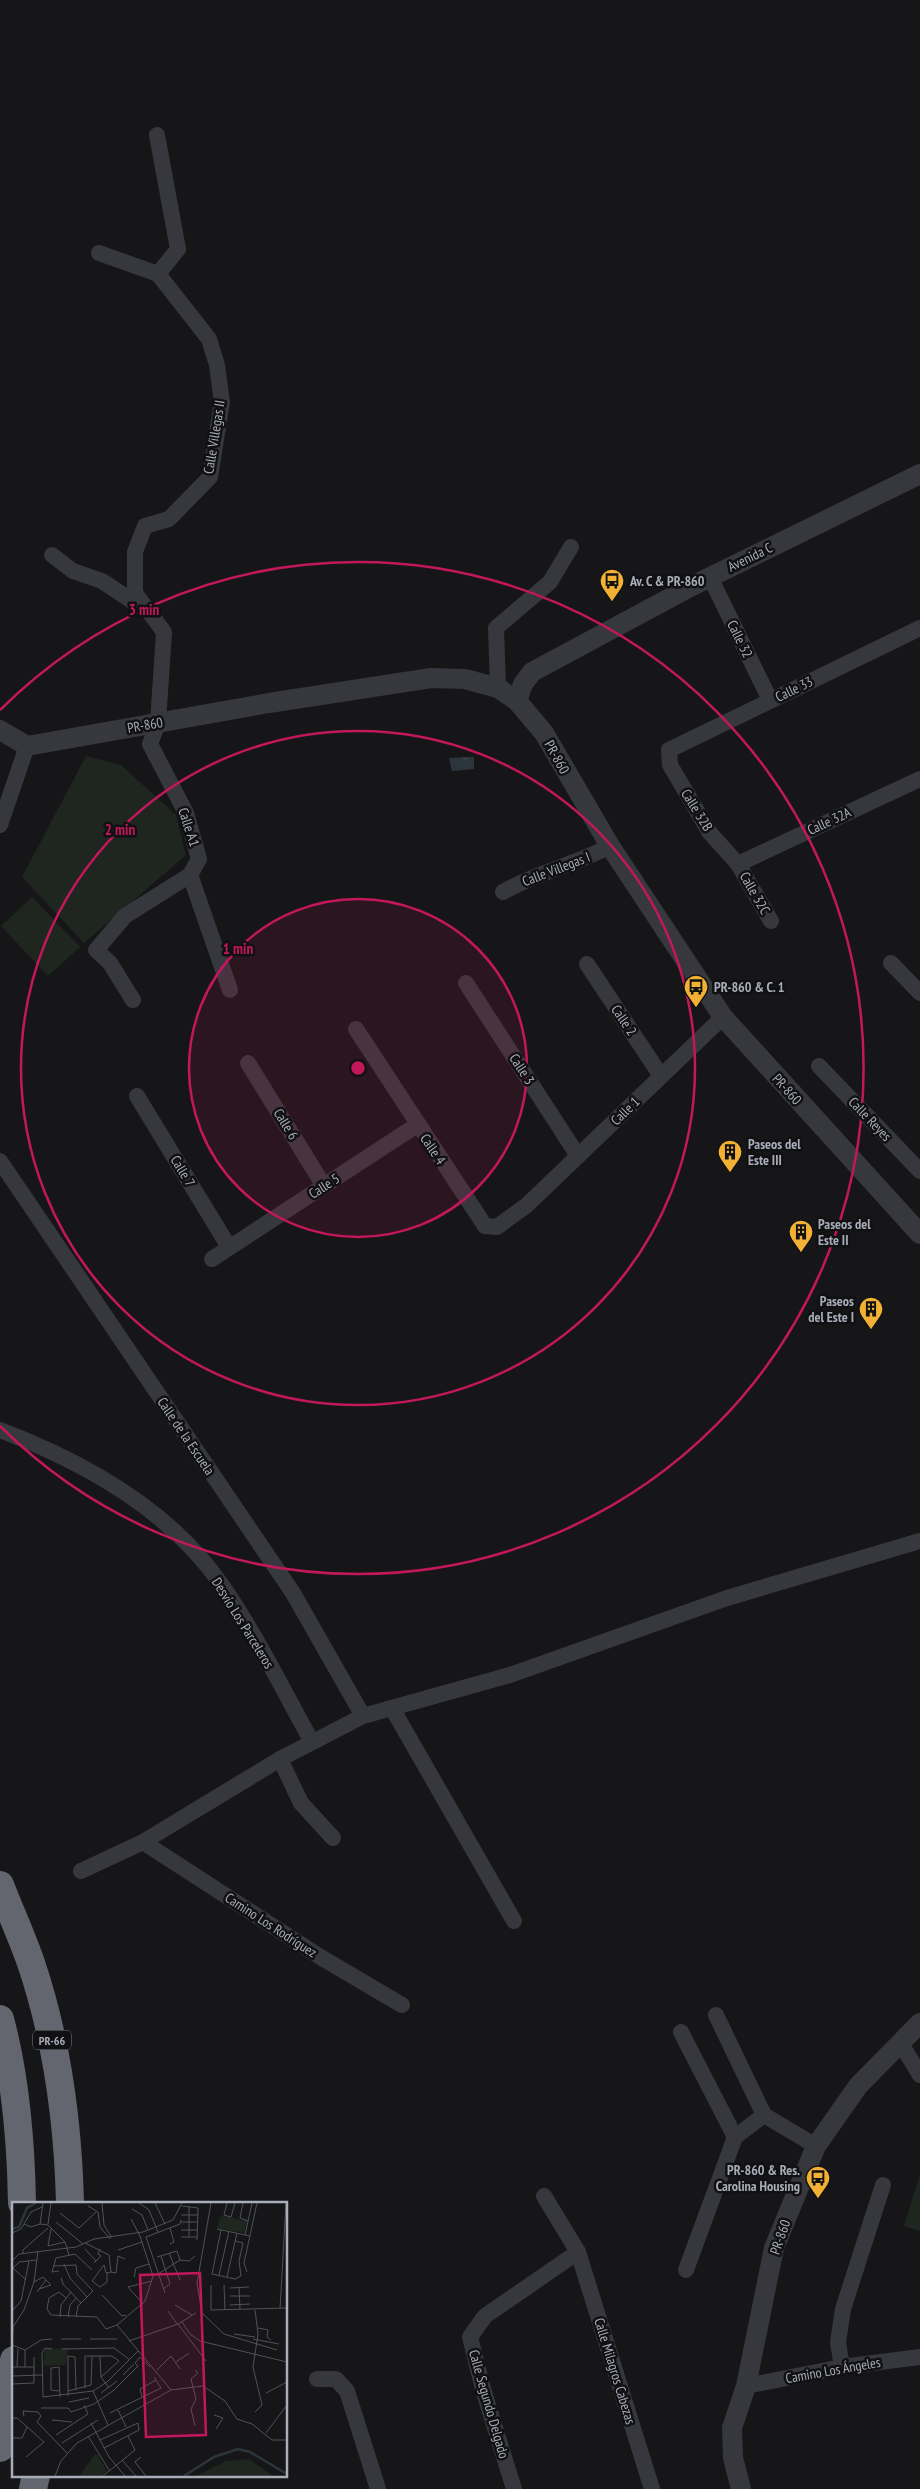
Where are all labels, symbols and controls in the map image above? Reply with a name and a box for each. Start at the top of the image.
street label: Calle Villegas II [199,399,229,475]
street label: Avenida C [725,538,776,576]
bus stop icon: Av. C & PR-860 [599,568,625,602]
place label: Av. C & PR-860 [629,572,705,590]
text: 3 min [129,600,159,619]
street label: Calle 32 [723,617,757,661]
street label: Calle 33 [772,672,816,706]
street label: PR-860 [126,713,164,737]
street label: PR-860 [541,737,573,777]
street label: Calle 32B [677,786,717,834]
street label: Calle 32A [804,803,854,839]
street label: Calle A1 [174,805,204,849]
text: 2 min [105,820,135,839]
street label: Calle Villegas I [520,848,592,890]
street label: Calle 32C [736,869,775,918]
text: 1 min [223,939,253,958]
bus stop icon: PR-860 & C. 1 [683,974,709,1008]
place label: PR-860 & C. 1 [714,978,785,996]
street label: Calle 2 [607,1001,641,1039]
street label: Calle 3 [505,1050,539,1088]
centre of rings [349,1059,367,1077]
street label: PR-860 [768,1070,806,1108]
street label: Calle 1 [607,1093,643,1129]
street label: Calle Reyes [845,1093,896,1145]
street label: Calle 6 [270,1105,302,1143]
street label: Calle 4 [416,1130,450,1168]
place label: Paseos del Este III [748,1135,801,1169]
building icon: Paseos del Este III [717,1139,743,1173]
street label: Calle 7 [167,1152,199,1190]
street label: Calle 5 [305,1169,343,1203]
place label: Paseos del Este II [818,1215,871,1249]
building icon: Paseos del Este II [788,1219,814,1253]
place label: Paseos del Este I [808,1292,854,1326]
building icon: Paseos del Este I [858,1296,884,1330]
street label: Calle de la Escuela [153,1394,219,1478]
street label: Desvío Los Parceleros [208,1574,278,1672]
street label: Camino Los Rodríguez [222,1889,320,1961]
road number: PR-66 [33,2030,71,2050]
place label: PR-860 & Res. Carolina Housing [716,2161,800,2195]
bus stop icon: PR-860 & Res. Carolina Housing [805,2165,831,2199]
inset map [12,2202,288,2476]
street label: PR-860 [766,2217,794,2257]
street label: Calle Milagros Cabezas [590,2316,640,2427]
street label: Calle Segundo Delgado [465,2348,513,2460]
street label: Camino Los Ángeles [784,2353,882,2387]

